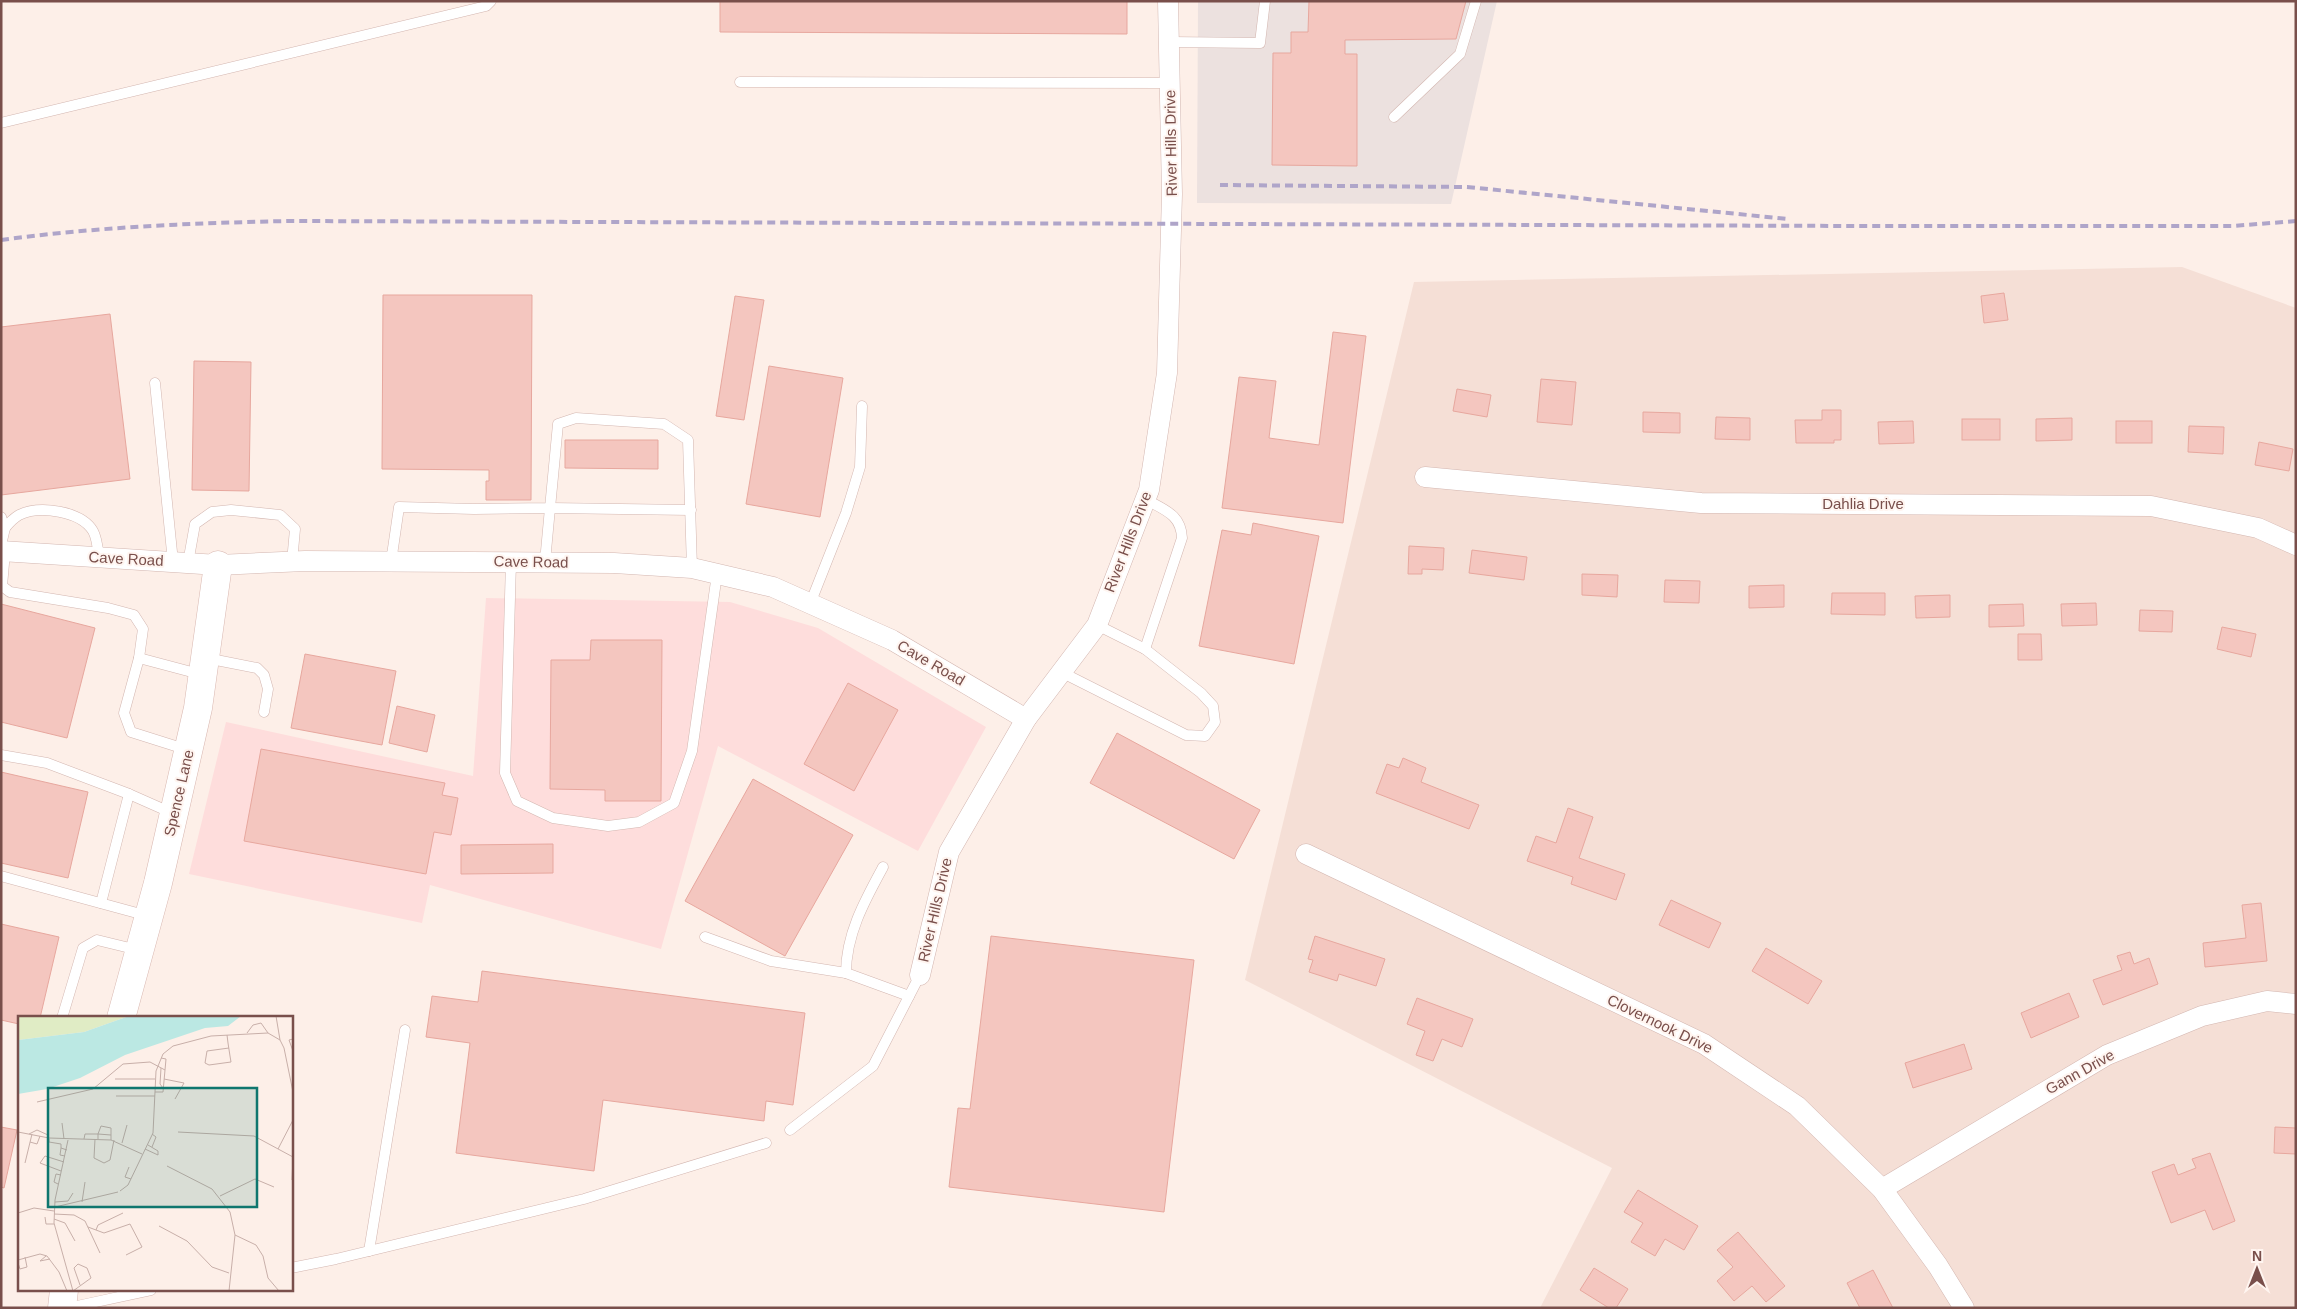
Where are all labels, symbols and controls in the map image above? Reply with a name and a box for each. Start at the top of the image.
street label: River Hills Drive [1161,90,1180,196]
street label: River Hills Drive [1100,489,1155,595]
street label: Dahlia Drive [1822,495,1904,512]
street label: Cave Road [88,548,164,569]
street label: Cave Road [493,552,569,571]
street label: Cave Road [895,636,968,689]
street label: Spence Lane [160,748,197,838]
street label: River Hills Drive [914,856,955,964]
street label: Clovernook Drive [1605,991,1716,1056]
inset map [18,1016,292,1292]
street label: Gann Drive [2042,1046,2117,1097]
north arrow [2232,1244,2282,1294]
text: N [2252,1248,2262,1264]

